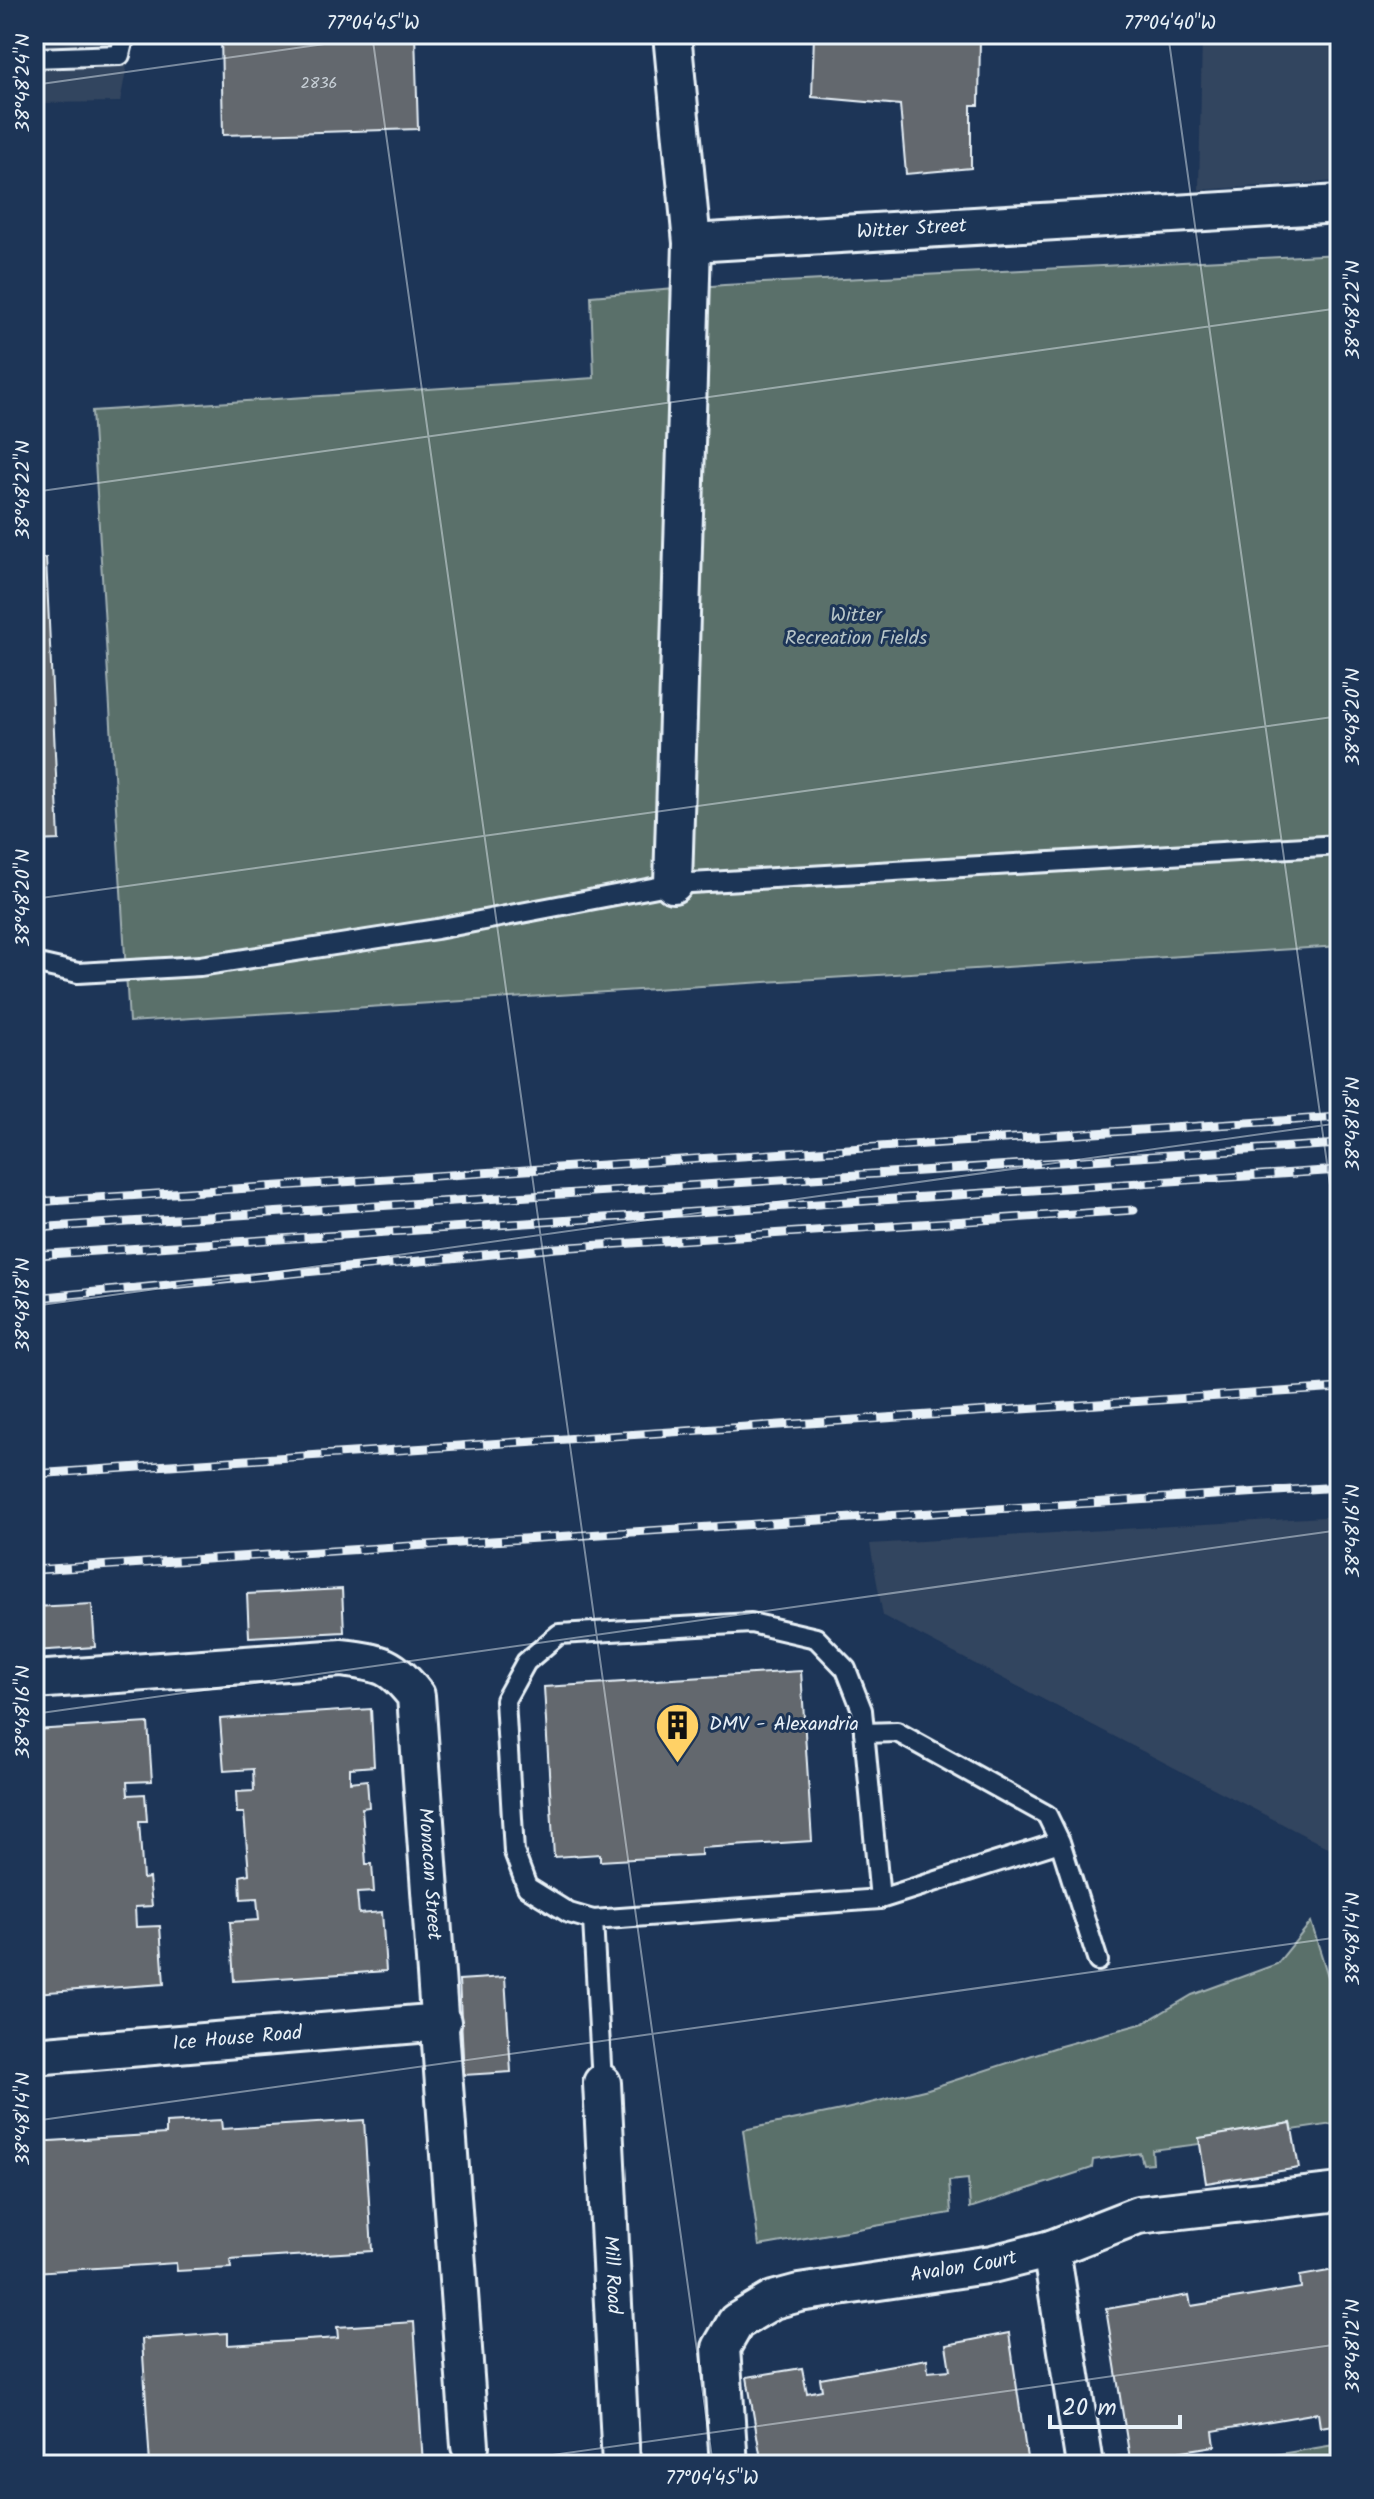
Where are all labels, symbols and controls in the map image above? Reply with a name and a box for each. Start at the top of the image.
text: 77°04'45"W [326,8,420,40]
text: 77°04'40"W [1124,8,1216,40]
text: 38°48'24"N [8,34,40,133]
house number: 2836 [301,71,337,96]
street label: Witter Street [856,210,968,249]
text: 38°48'22"N [1338,260,1370,360]
text: 38°48'22"N [8,440,40,540]
park label: Witter Recreation Fields [785,600,928,655]
text: 38°48'20"N [1338,668,1370,766]
text: 38°48'20"N [8,849,40,947]
text: 38°48'18"N [1338,1077,1370,1171]
text: 38°48'18"N [8,1258,40,1352]
text: 38°48'16"N [1338,1484,1370,1578]
text: 38°48'16"N [8,1665,40,1759]
building icon: DMV - Alexandria [654,1701,702,1764]
place label: DMV - Alexandria [709,1709,859,1741]
street label: Monacan Street [408,1807,450,1941]
text: 38°48'14"N [1338,1892,1370,1986]
street label: Ice House Road [171,2018,304,2060]
text: 38°48'14"N [8,2072,40,2166]
street label: Mill Road [594,2235,630,2316]
street label: Avalon Court [908,2242,1021,2292]
text: 38°48'12"N [1338,2299,1370,2393]
scale bar [1050,2379,1180,2429]
text: 20 m [1062,2389,1117,2428]
text: 77°04'45"W [665,2463,759,2495]

